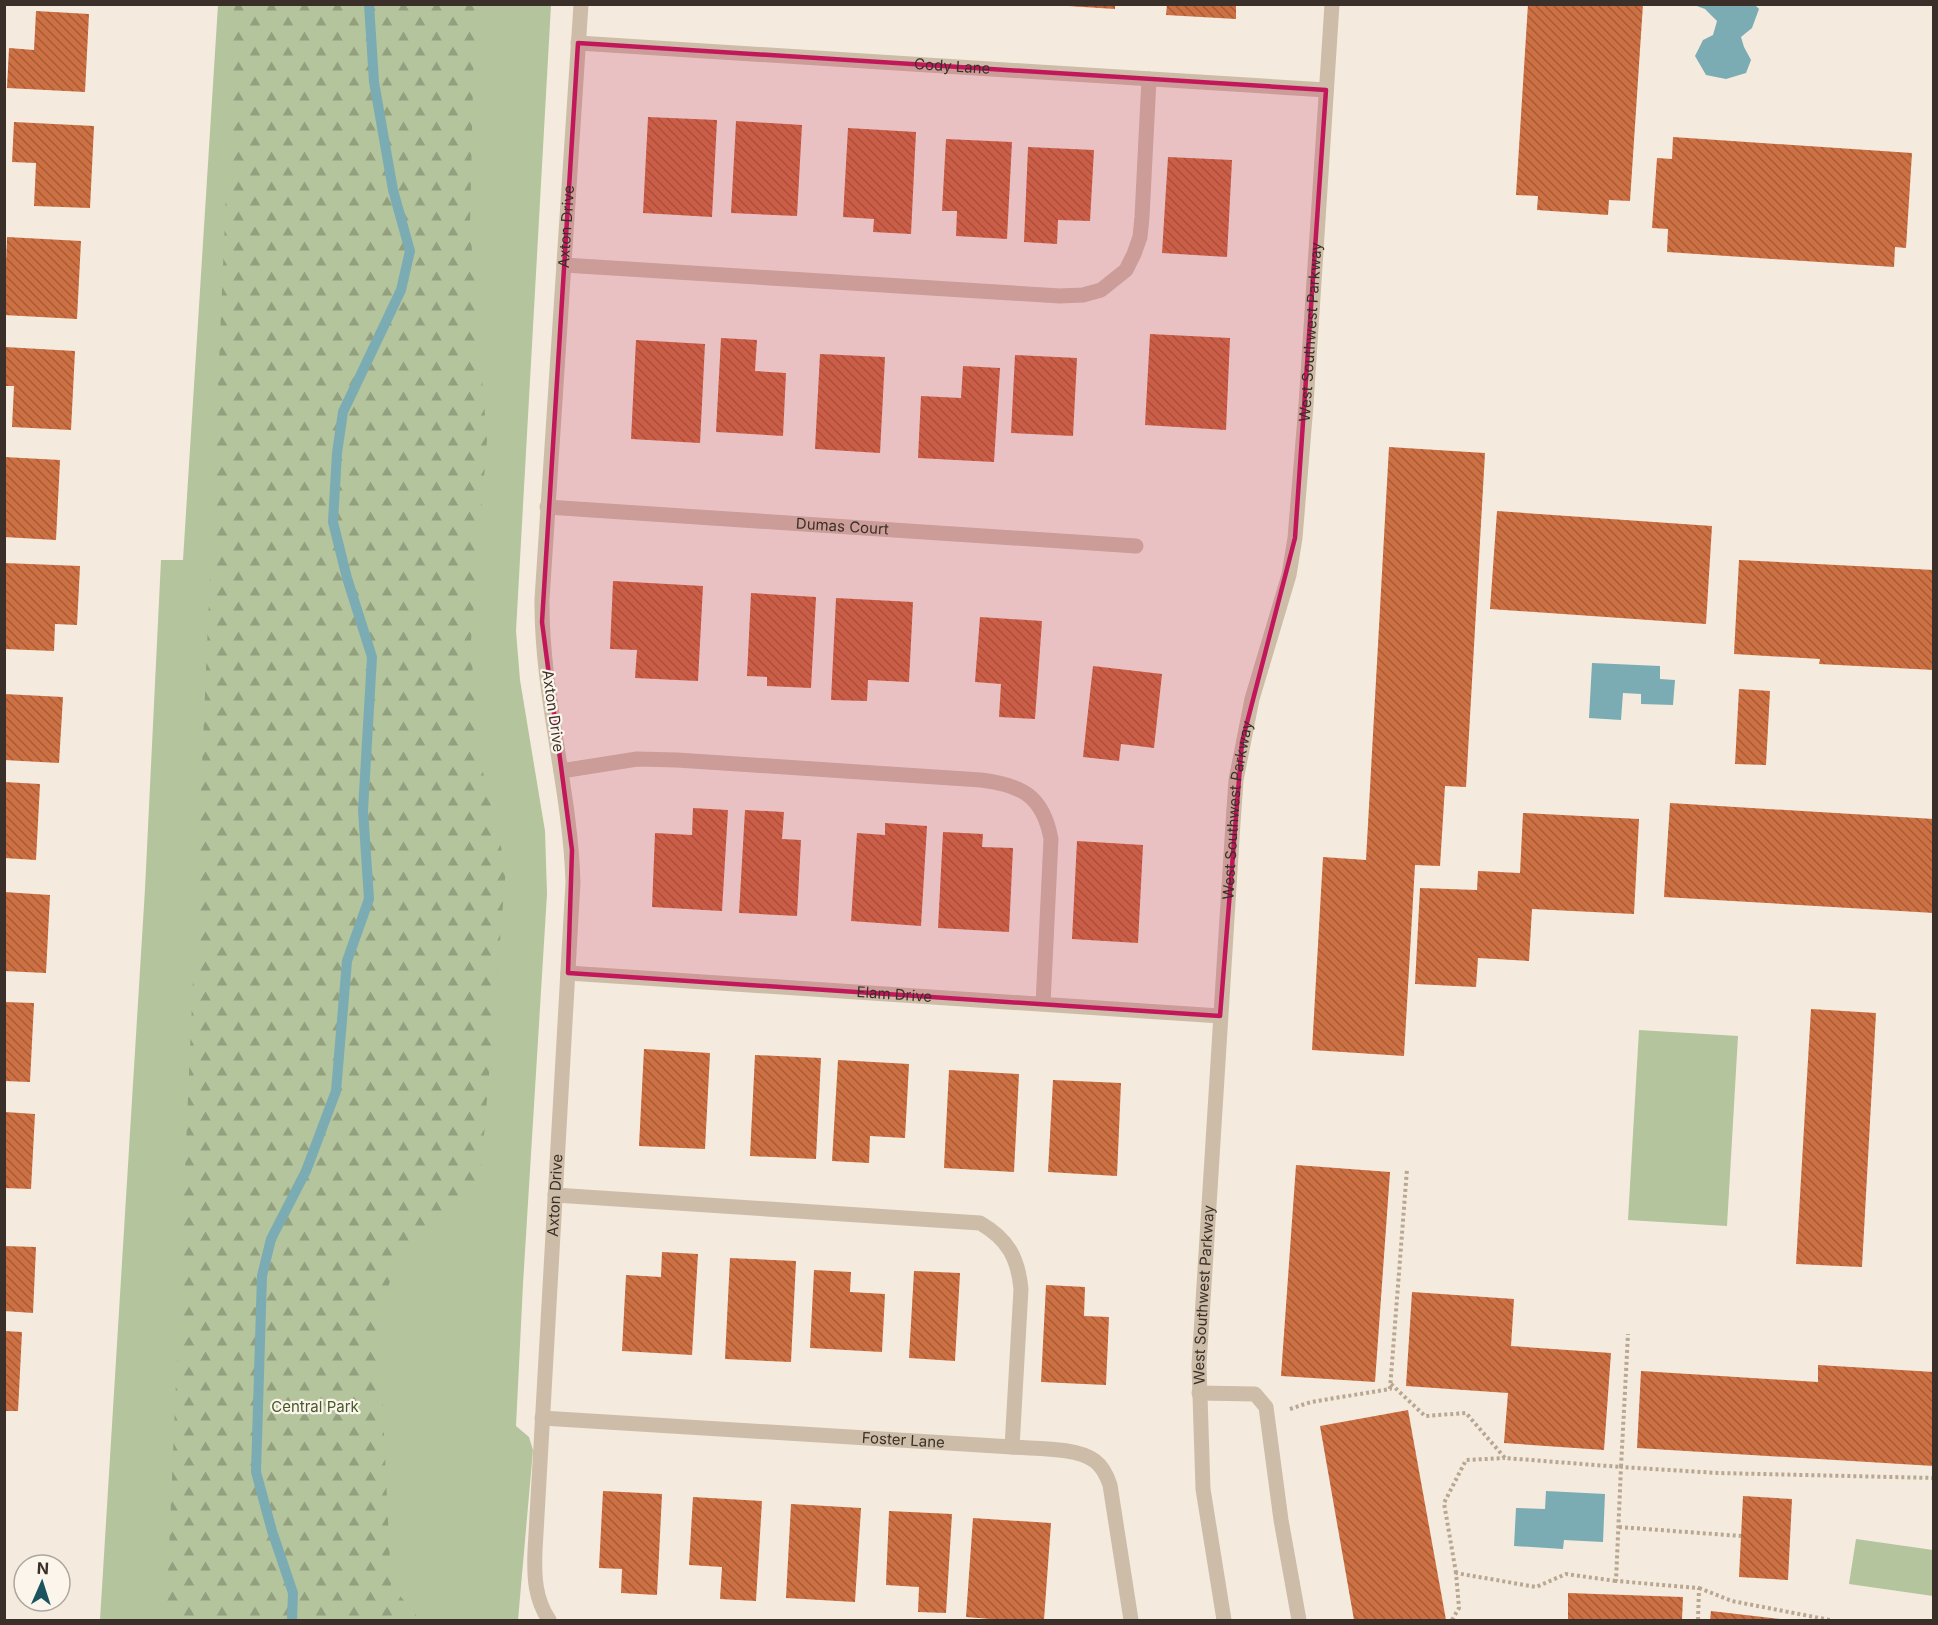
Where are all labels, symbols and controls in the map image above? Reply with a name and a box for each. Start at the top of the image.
street label: Cody Lane [914,54,991,78]
street label: Axton Drive [554,184,578,269]
street label: West Southwest Parkway [1295,241,1326,423]
street label: Dumas Court [795,514,890,539]
street label: Axton Drive [538,669,569,753]
street label: West Southwest Parkway [1218,719,1257,900]
street label: Elam Drive [856,982,933,1006]
street label: Axton Drive [543,1153,567,1237]
street label: West Southwest Parkway [1189,1204,1218,1385]
park label: Central Park [271,1397,360,1416]
street label: Foster Lane [861,1428,945,1452]
north arrow [12,1553,72,1613]
text: N [36,1558,49,1578]

